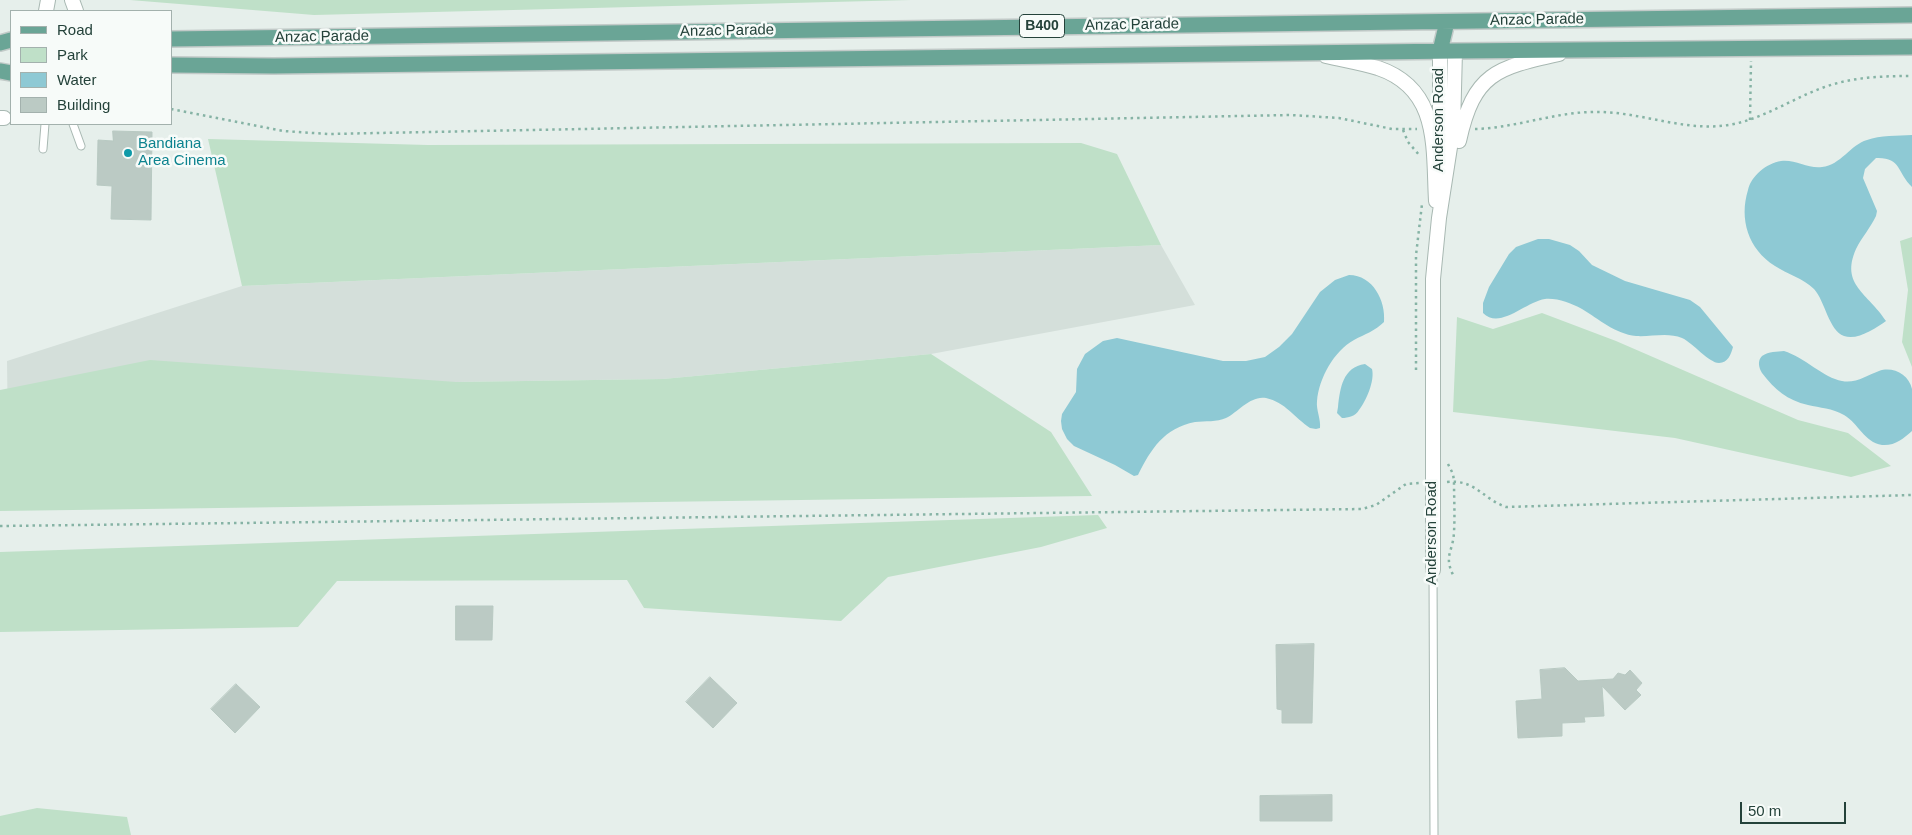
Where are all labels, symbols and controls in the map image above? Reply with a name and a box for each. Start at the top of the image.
legend [10,10,172,125]
street label: Anzac Parade [1490,10,1584,30]
road number: B400 [1020,15,1064,38]
street label: Anzac Parade [1085,15,1179,35]
text: Road [57,21,93,38]
street label: Anzac Parade [680,21,774,41]
street label: Anzac Parade [275,27,369,47]
text: Park [57,46,88,63]
street label: Anderson Road [1430,68,1448,172]
text: Water [57,71,96,88]
text: Building [57,96,110,113]
place label: Bandiana Area Cinema [138,135,226,170]
marker: Bandiana Area Cinema [122,147,134,159]
street label: Anderson Road [1423,481,1441,585]
scale bar [1742,792,1848,824]
text: 50 m [1748,802,1781,819]

